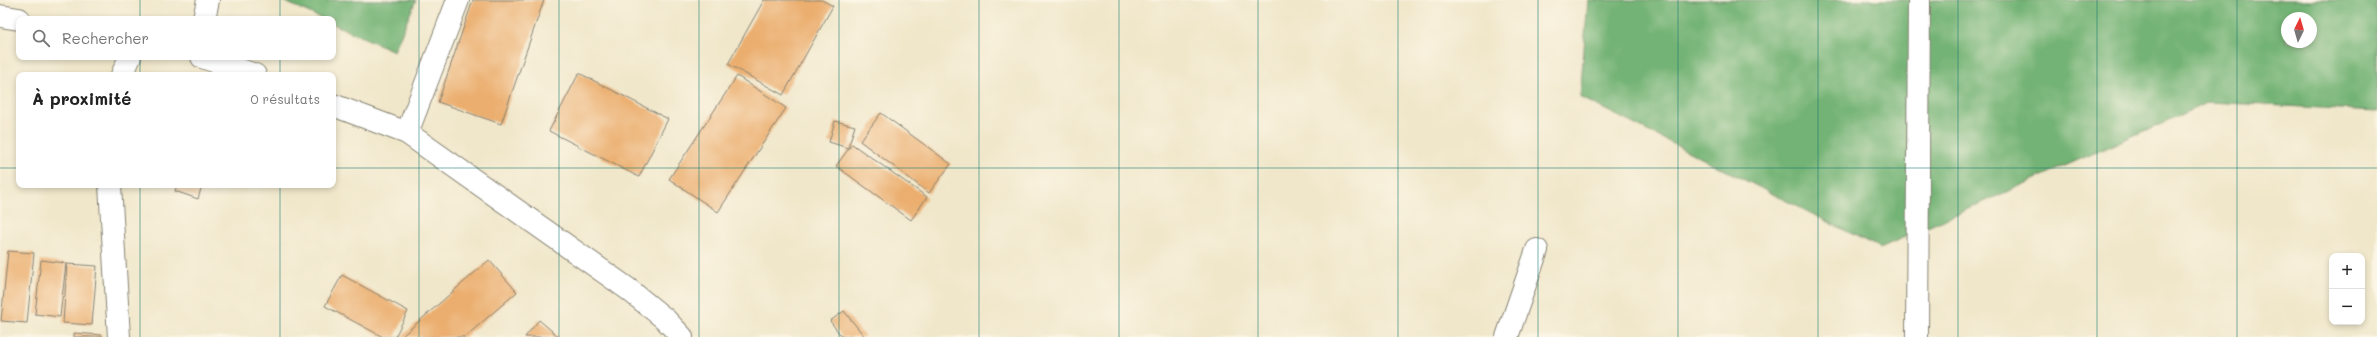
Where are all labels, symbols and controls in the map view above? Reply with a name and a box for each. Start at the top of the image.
north arrow [2281,12,2317,48]
search box [16,16,336,60]
icon: search [30,27,52,49]
text: Rechercher [62,28,149,48]
text: À proximité [32,87,131,109]
text: 0 résultats [250,90,320,107]
map controls [2329,253,2365,325]
button: + [2329,253,2365,289]
button: − [2329,289,2365,325]

